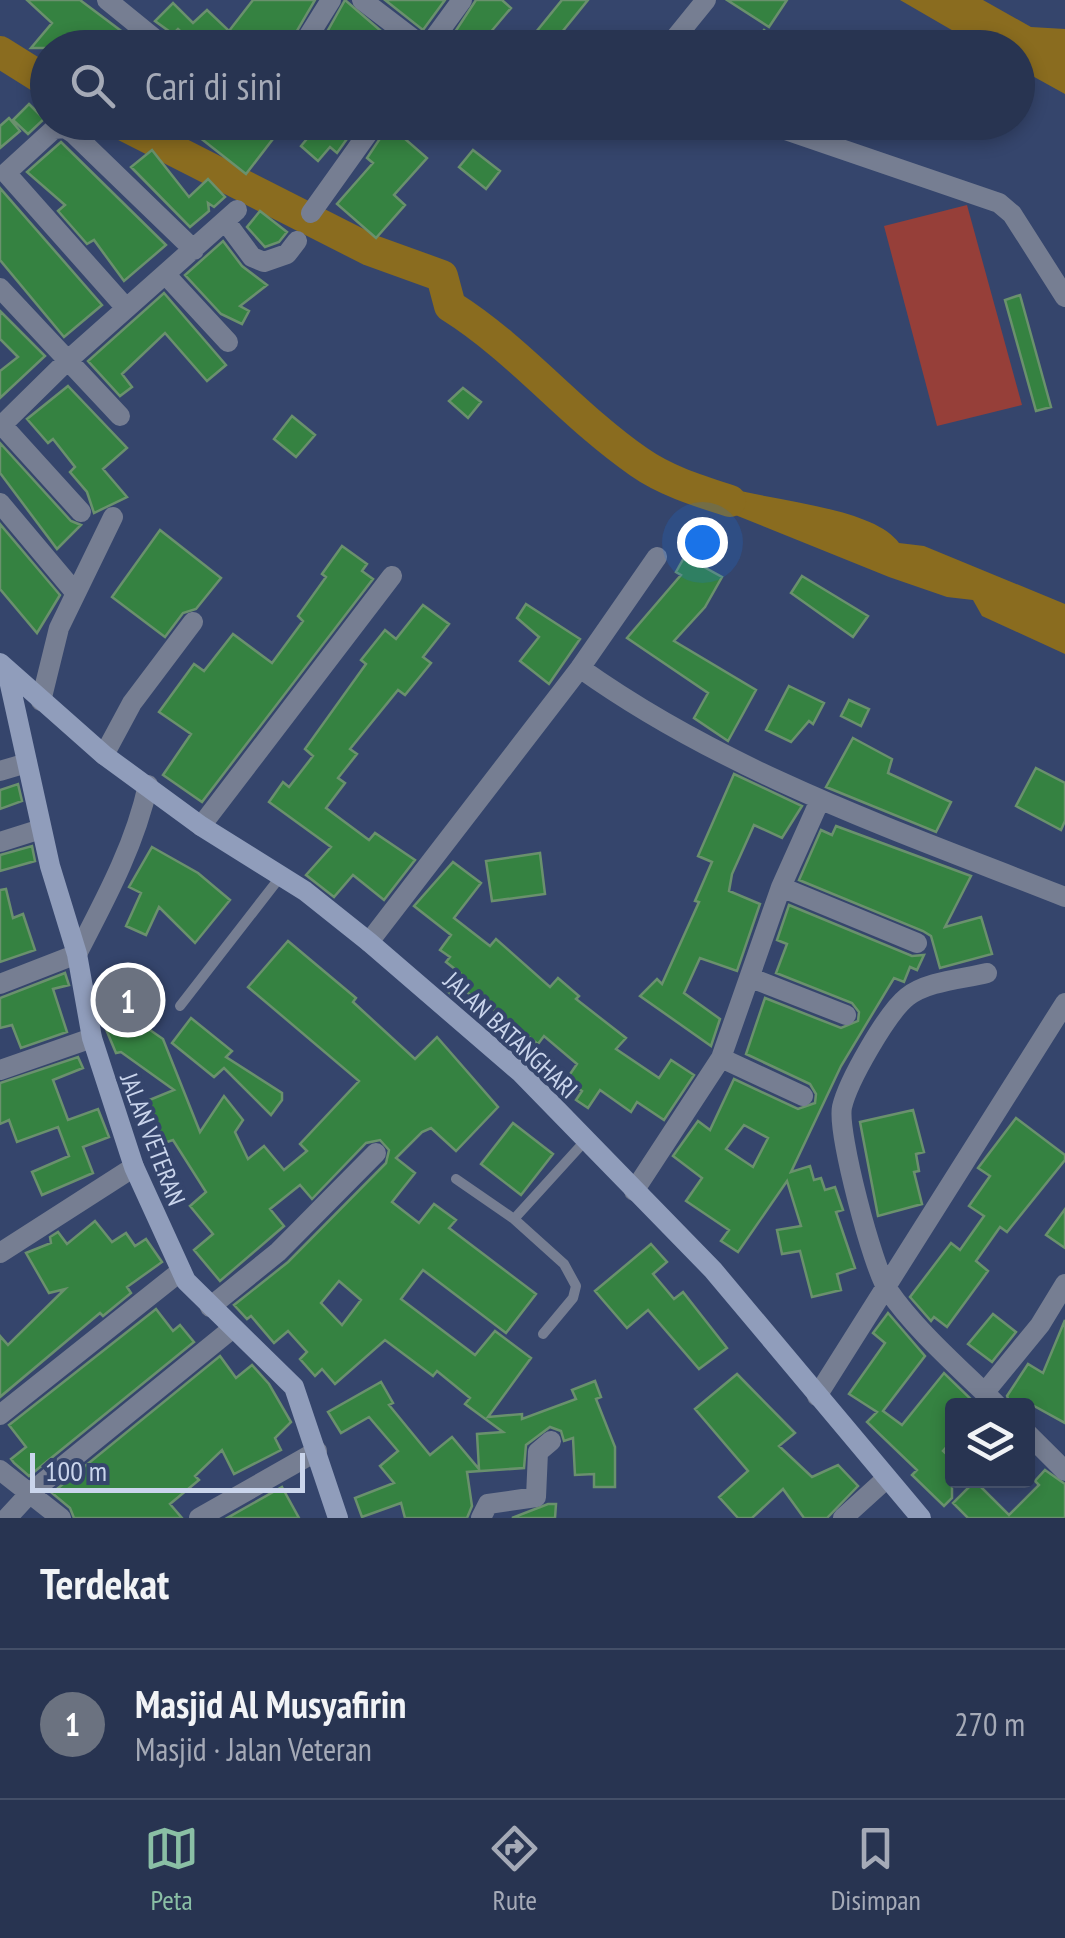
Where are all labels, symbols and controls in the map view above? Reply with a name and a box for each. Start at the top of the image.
search box [30,30,1035,140]
icon: search [65,58,120,113]
text: Cari di sini [145,61,283,110]
your location [677,517,728,568]
pin: 1 [96,962,160,1038]
street label: JALAN BATANGHARI [437,964,585,1105]
street label: JALAN VETERAN [113,1067,193,1210]
map controls [945,1398,1035,1488]
button: layers [945,1398,1035,1488]
scale bar [30,1448,305,1492]
text: 100 m [45,1452,107,1489]
text: Terdekat [40,1556,169,1611]
text: Masjid Al Musyafirin [135,1679,406,1728]
text: 1 [65,1703,80,1745]
text: 270 m [954,1703,1025,1745]
text: Masjid · Jalan Veteran [135,1728,372,1770]
tab: Peta [144,1821,199,1918]
tab: Rute [487,1821,542,1918]
tab: Disimpan [831,1821,921,1918]

